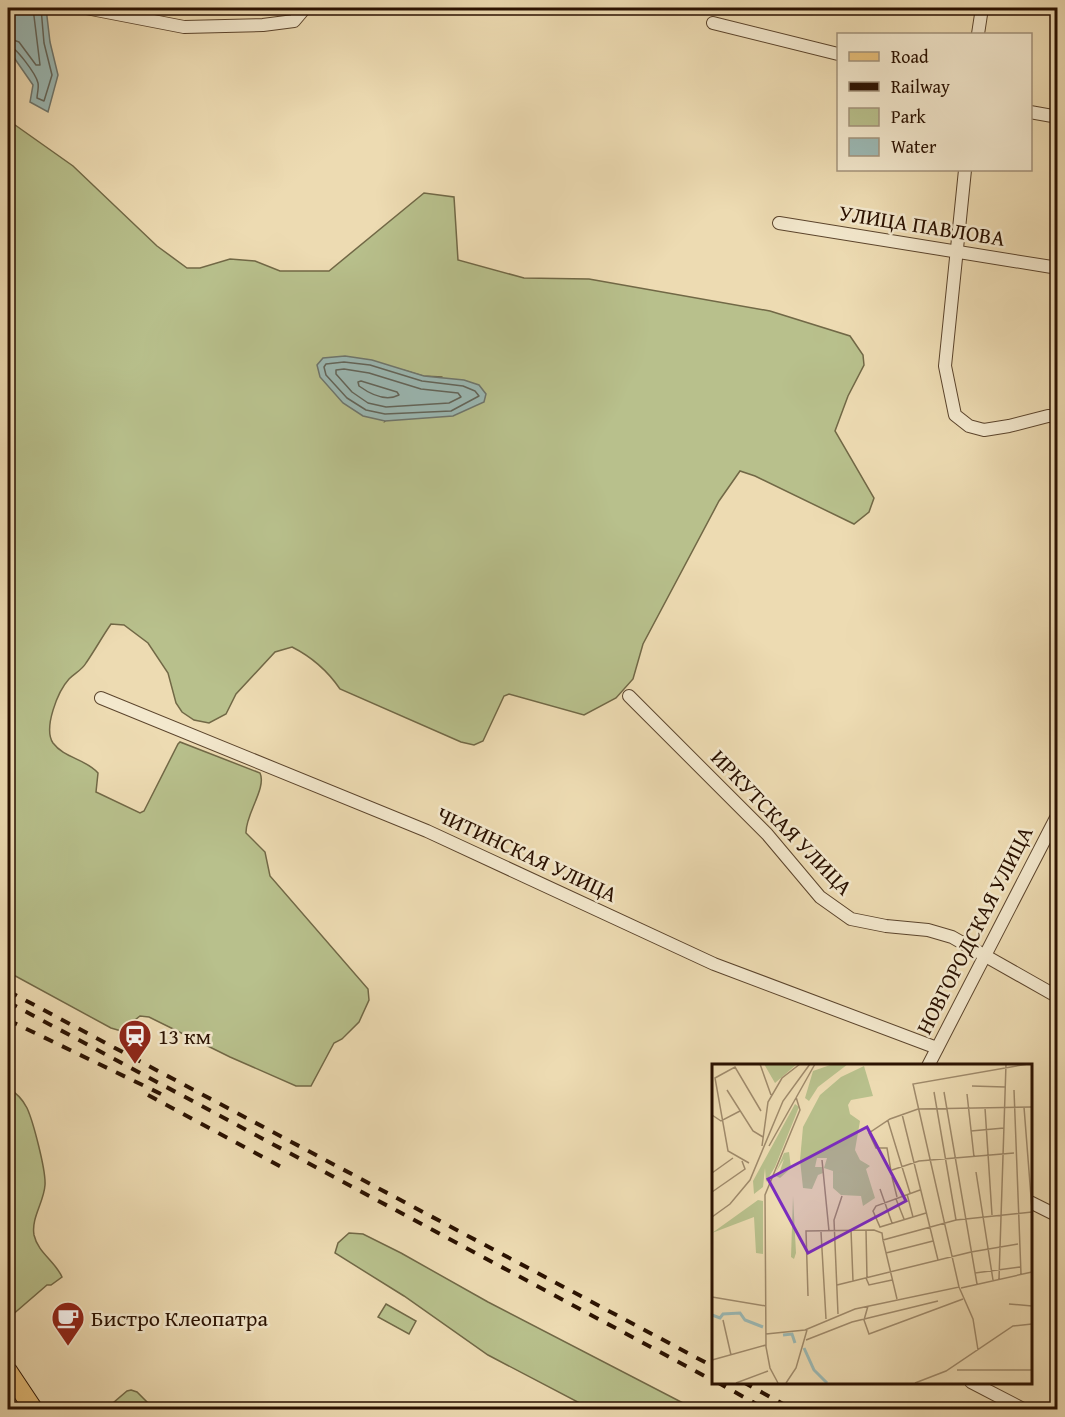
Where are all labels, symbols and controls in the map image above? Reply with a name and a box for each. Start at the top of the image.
legend [837,33,1032,171]
text: Road [891,43,929,70]
text: Railway [891,73,950,100]
text: Park [891,103,927,130]
text: Water [891,133,937,160]
street label: УЛИЦА ПАВЛОВА [837,196,1008,254]
street label: ИРКУТСКАЯ УЛИЦА [704,742,861,903]
street label: ЧИТИНСКАЯ УЛИЦА [431,798,623,910]
street label: НОВГОРОДСКАЯ УЛИЦА [908,820,1041,1040]
station icon: 13 км [117,1018,153,1065]
place label: 13 км [158,1020,212,1052]
inset map [712,1064,1032,1384]
cafe icon: Бистро Клеопатра [50,1300,86,1347]
place label: Бистро Клеопатра [91,1302,268,1334]

